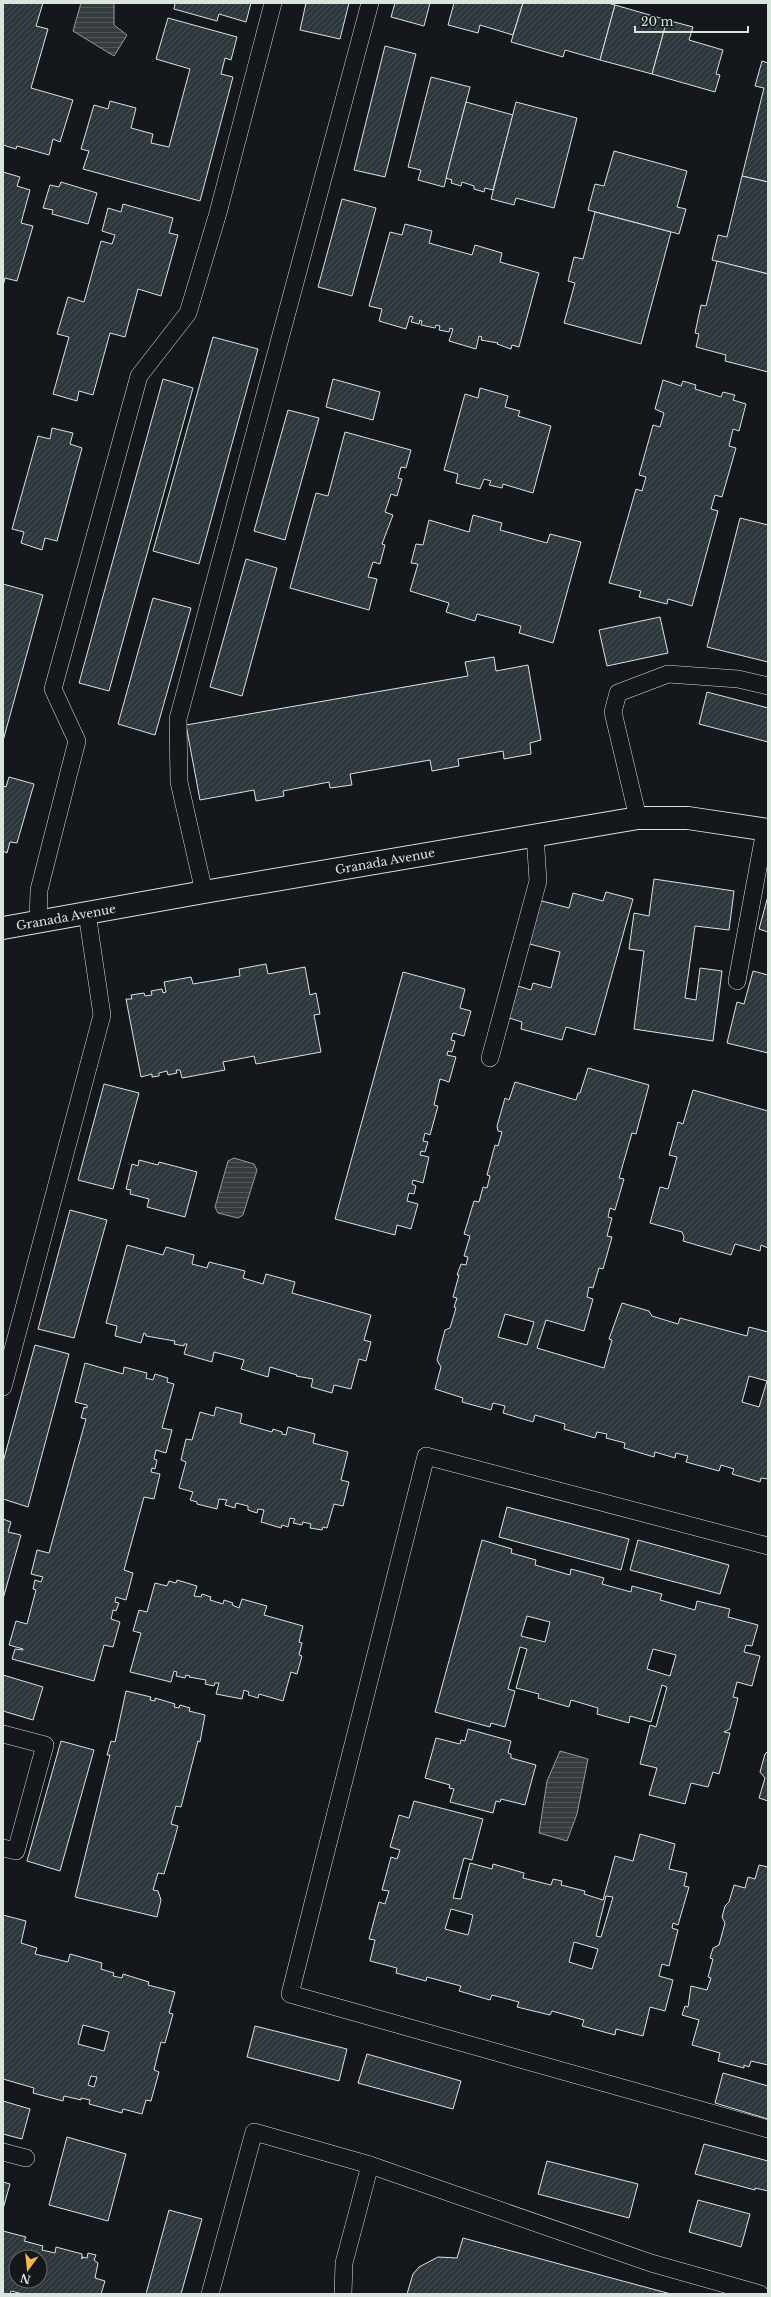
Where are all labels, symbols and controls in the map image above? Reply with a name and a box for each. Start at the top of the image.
scale bar [635,8,748,34]
text: 20 m [641,14,673,29]
street label: Granada Avenue [334,845,436,877]
street label: Granada Avenue [15,901,117,933]
north arrow [8,2249,48,2289]
text: N [18,2270,32,2287]

